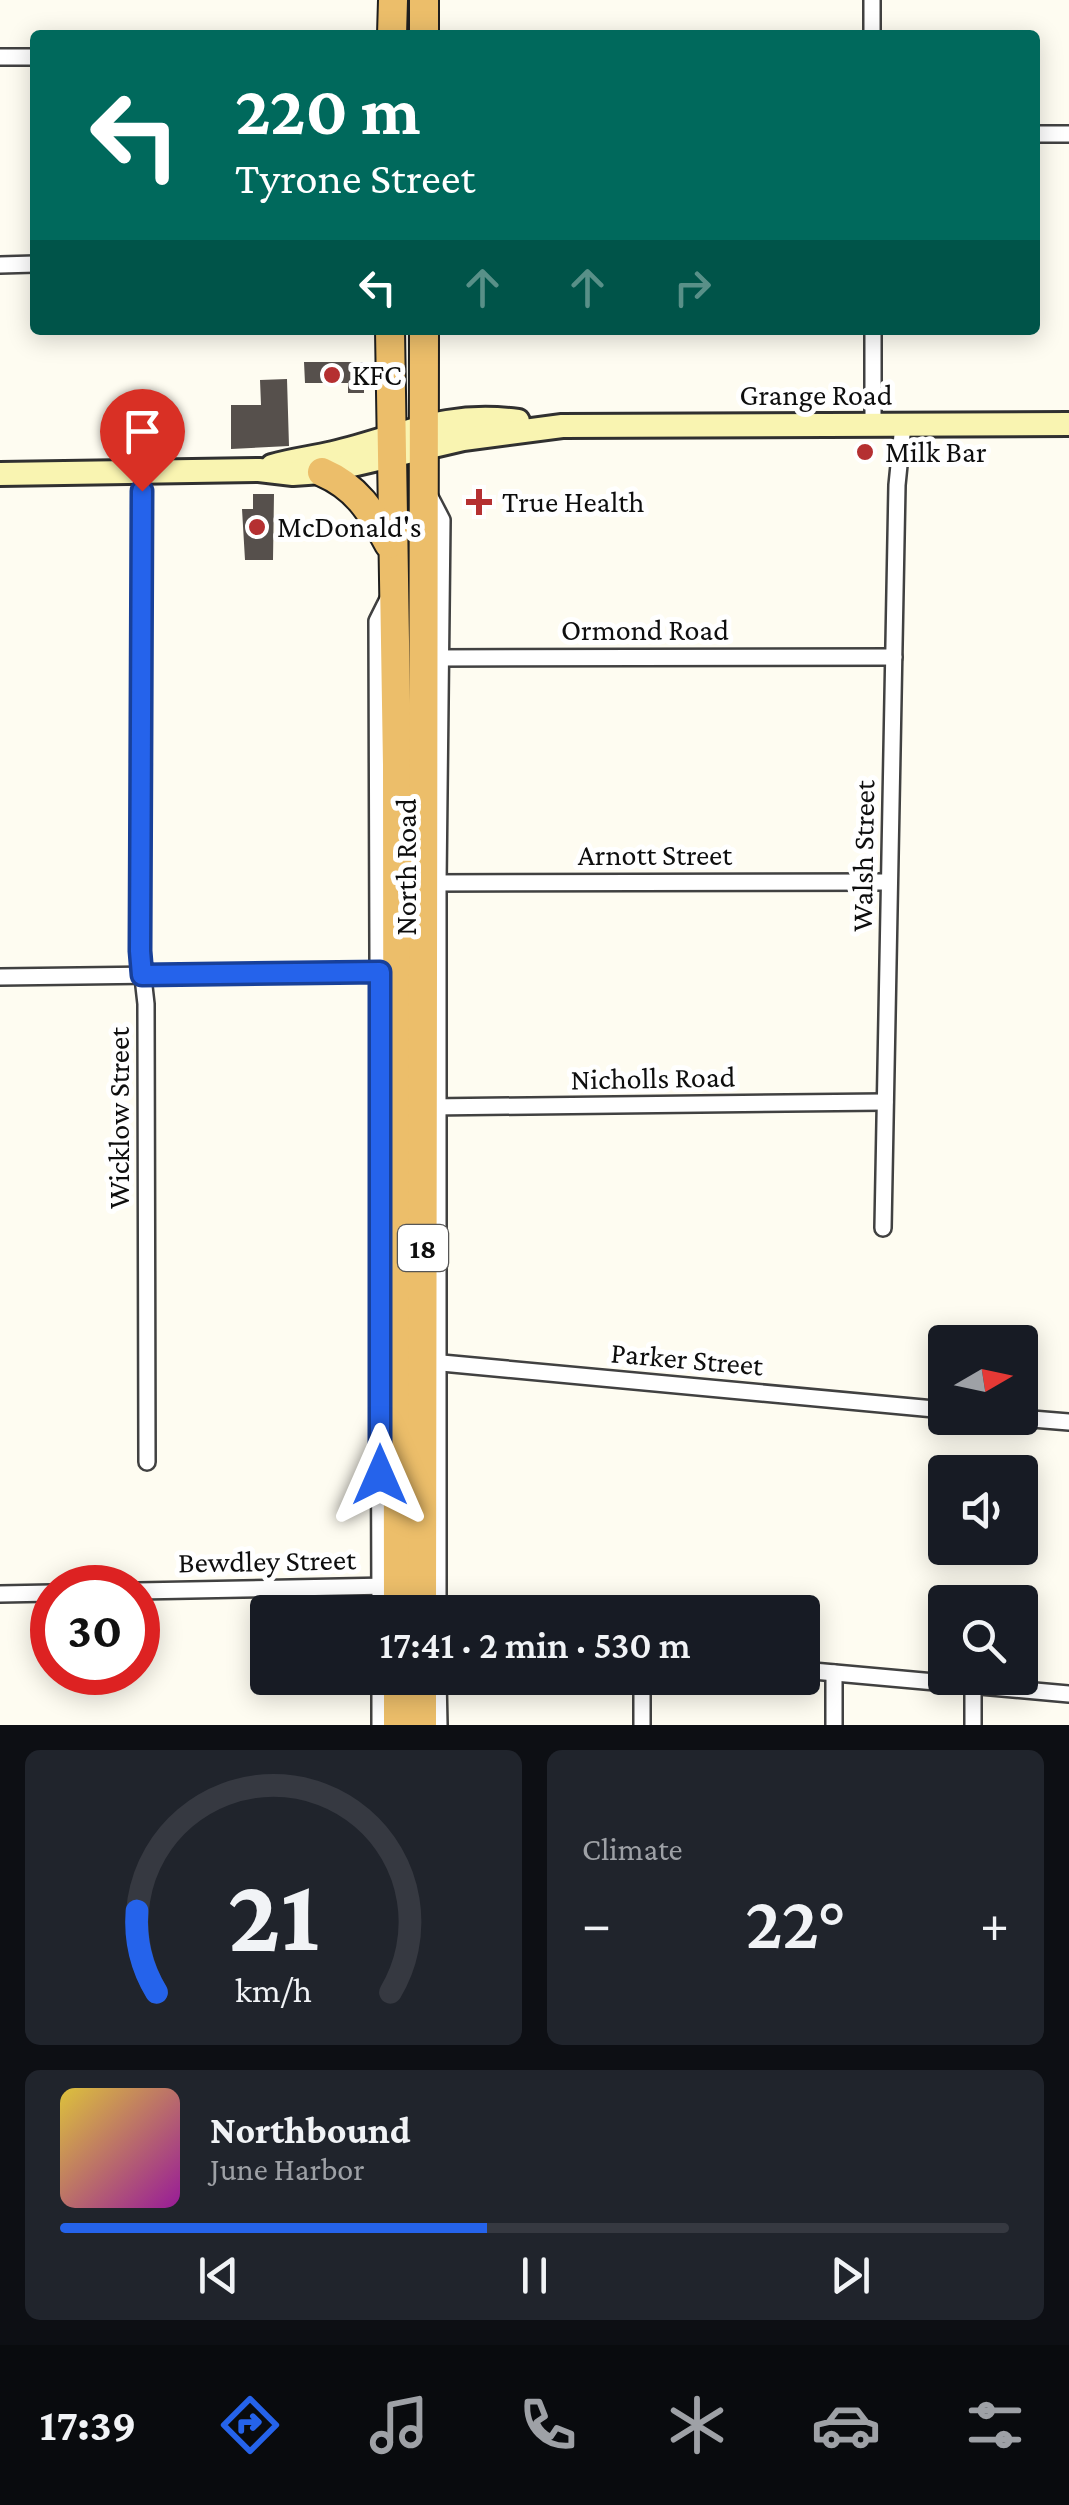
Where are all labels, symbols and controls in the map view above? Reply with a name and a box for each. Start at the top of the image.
icon: left [70,70,200,200]
text: 220 m [235,71,421,149]
text: Tyrone Street [235,153,475,203]
icon: left [350,260,405,315]
icon: ahead [455,260,510,315]
icon: ahead [560,260,615,315]
icon: right [665,260,720,315]
place label: KFC [352,358,402,391]
marker: KFC [321,364,343,386]
street label: Grange Road [739,378,893,412]
pin [100,389,185,492]
icon: arrive [115,404,170,459]
place label: Milk Bar [885,435,987,468]
marker: Milk Bar [854,441,876,463]
place label: True Health [502,485,644,518]
marker: True Health [466,489,492,515]
place label: McDonald's [277,510,422,543]
marker: McDonald's [246,516,268,538]
street label: Ormond Road [561,613,729,646]
street label: Walsh Street [845,779,880,932]
street label: North Road [389,798,422,936]
street label: Arnott Street [578,838,733,871]
street label: Wicklow Street [102,1026,135,1209]
street label: Nicholls Road [570,1060,736,1095]
road number: 18 [398,1225,448,1271]
north arrow [928,1325,1038,1435]
map controls [928,1325,1038,1695]
street label: Parker Street [609,1335,766,1382]
position arrow [328,1423,432,1527]
button: sound [928,1455,1038,1565]
street label: Bewdley Street [178,1542,357,1580]
speed limit sign: 30 [30,1565,160,1695]
button: search [928,1585,1038,1695]
text: 17:41 · 2 min · 530 m [380,1624,690,1666]
text: Climate [582,1831,683,1867]
text: 21 [228,1857,319,1972]
text: 22° [745,1881,846,1964]
text: − [582,1893,611,1954]
text: + [980,1893,1009,1954]
text: km/h [235,1970,312,2010]
text: Northbound [210,2109,411,2151]
text: June Harbor [210,2151,365,2187]
icon: previous [191,2248,246,2303]
icon: pause [507,2248,562,2303]
icon: next [823,2248,878,2303]
icon: directions [215,2390,285,2460]
icon: music [364,2390,434,2460]
icon: phone [513,2390,583,2460]
icon: climate [662,2390,732,2460]
icon: car [811,2390,881,2460]
icon: filters [960,2390,1030,2460]
text: 17:39 [39,2400,136,2450]

